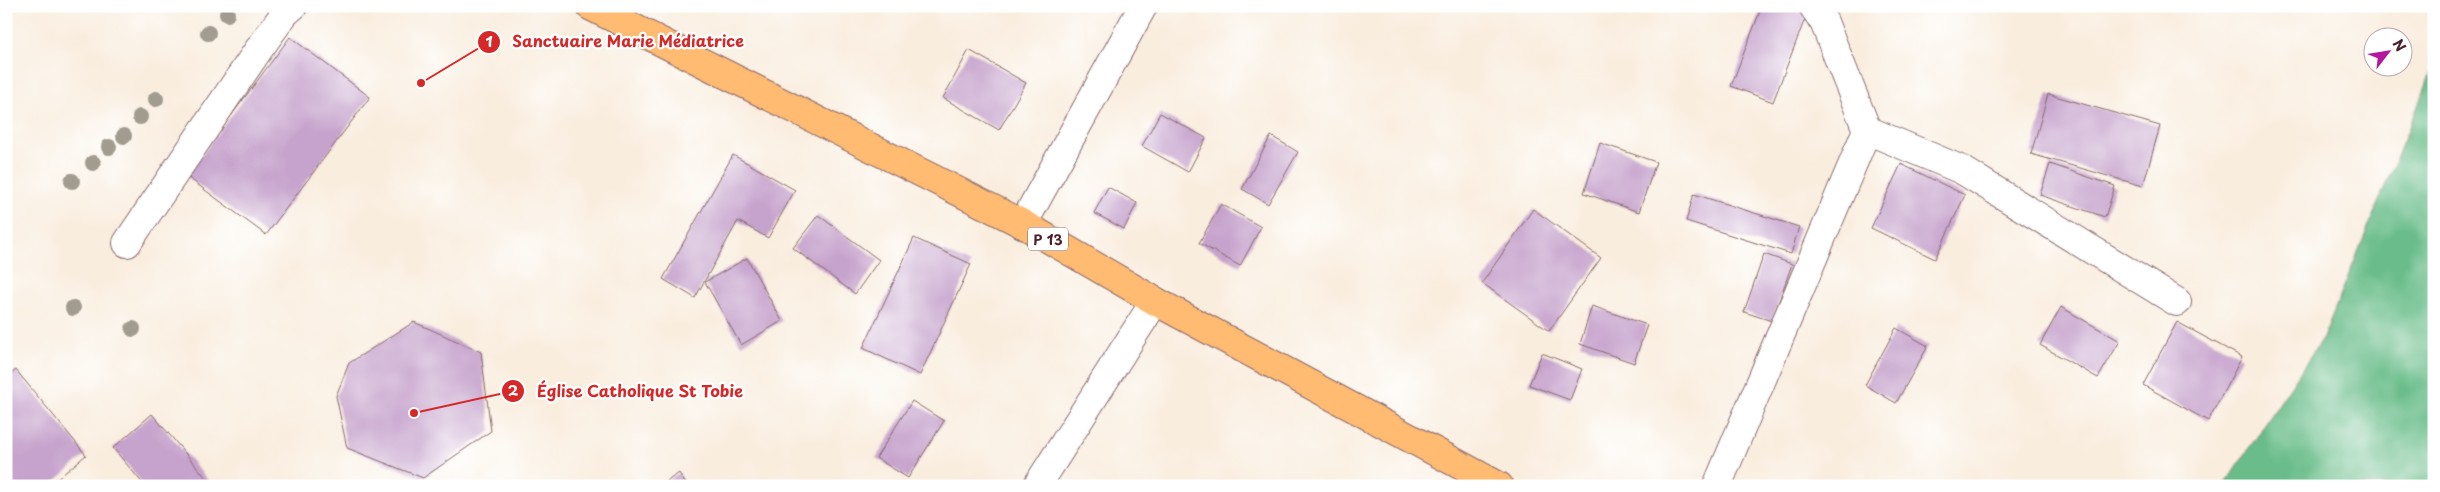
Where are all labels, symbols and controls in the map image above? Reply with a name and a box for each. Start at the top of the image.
callout: Sanctuaire Marie Médiatrice [476,26,754,57]
text: Sanctuaire Marie Médiatrice [512,28,744,52]
north arrow [2362,28,2412,78]
text: 1 [485,29,493,52]
text: N [2388,35,2411,55]
road number: P 13 [1028,228,1068,250]
callout: Église Catholique St Tobie [501,376,753,407]
text: 2 [508,378,519,401]
text: Église Catholique St Tobie [537,378,743,402]

